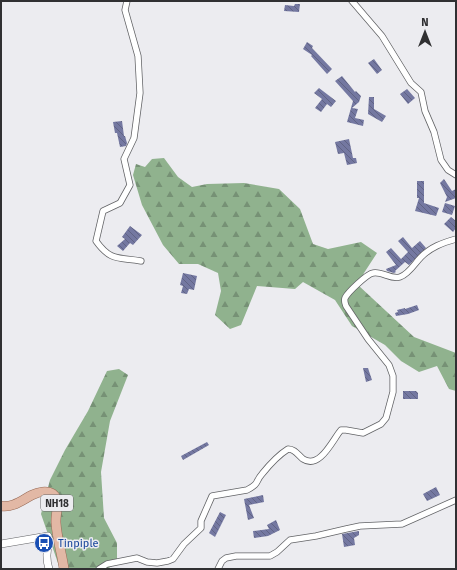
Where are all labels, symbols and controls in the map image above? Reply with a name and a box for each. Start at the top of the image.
north arrow [405,12,445,52]
text: N [421,16,429,29]
road number: NH18 [41,495,73,511]
bus stop icon: Tinpiple [33,532,55,554]
place label: Tinpiple [58,537,99,550]

